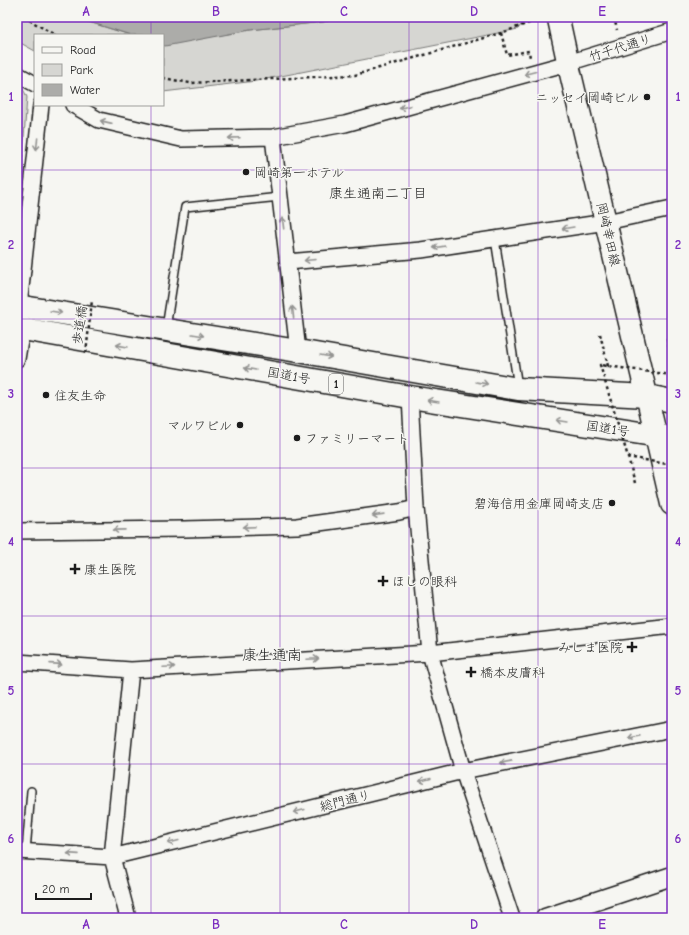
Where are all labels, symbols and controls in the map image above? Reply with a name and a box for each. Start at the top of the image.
text: A [82,4,90,19]
text: B [212,4,220,19]
text: C [340,4,348,19]
text: D [470,4,478,19]
text: E [598,4,606,19]
street label: 竹千代通り [587,31,653,64]
legend [34,34,164,106]
text: Road [70,43,96,57]
text: Park [70,63,93,77]
one-way arrow [524,70,537,77]
text: Water [70,83,100,97]
text: 1 [8,89,14,104]
text: 1 [675,89,681,104]
place label: ニッセイ岡崎ビル [535,90,639,105]
marker: ニッセイ岡崎ビル [642,92,652,102]
one-way arrow [398,104,411,112]
one-way arrow [100,118,113,125]
one-way arrow [228,134,241,142]
one-way arrow [33,137,40,150]
place label: 岡崎第一ホテル [254,165,344,180]
marker: 岡崎第一ホテル [241,167,251,177]
district label: 康生通南二丁目 [329,185,427,202]
street label: 岡崎幸田線 [594,201,623,268]
one-way arrow [279,217,287,230]
one-way arrow [562,224,575,232]
text: 2 [8,237,14,252]
text: 2 [675,237,681,252]
one-way arrow [433,243,446,251]
one-way arrow [304,256,317,263]
street label: 歩道橋 [69,305,90,345]
one-way arrow [290,306,297,319]
one-way arrow [49,308,62,316]
one-way arrow [191,331,204,339]
one-way arrow [116,342,129,350]
one-way arrow [319,352,332,360]
one-way arrow [244,364,257,372]
street label: 国道1号 [266,364,312,387]
road number: 1 [329,374,343,394]
one-way arrow [475,379,488,387]
text: 3 [8,386,14,401]
text: 3 [675,386,681,401]
place label: 住友生命 [54,388,106,403]
marker: 住友生命 [41,390,51,400]
one-way arrow [427,397,440,405]
one-way arrow [556,417,569,425]
place label: マルワビル [168,418,232,433]
street label: 国道1号 [585,418,631,439]
marker: マルワビル [235,420,245,430]
place label: ファミリーマート [305,431,409,446]
marker: ファミリーマート [292,433,302,443]
place label: 碧海信用金庫岡崎支店 [474,496,604,511]
marker: 碧海信用金庫岡崎支店 [607,498,617,508]
one-way arrow [372,511,385,519]
one-way arrow [243,524,256,531]
one-way arrow [113,526,126,534]
text: 4 [8,534,14,549]
text: 4 [675,534,681,549]
place label: 康生医院 [84,562,136,577]
marker: 康生医院 [69,563,81,575]
place label: ほしの眼科 [392,574,457,589]
marker: ほしの眼科 [377,575,389,587]
place label: みしま医院 [558,640,623,655]
marker: みしま医院 [626,641,638,653]
district label: 康生通南 [242,646,302,664]
one-way arrow [306,656,319,663]
one-way arrow [49,661,62,668]
one-way arrow [162,664,175,671]
place label: 橋本皮膚科 [480,665,545,680]
marker: 橋本皮膚科 [465,666,477,678]
text: 5 [8,683,15,698]
text: 5 [675,683,682,698]
one-way arrow [628,733,641,741]
one-way arrow [500,759,513,767]
one-way arrow [419,777,432,785]
street label: 総門通り [318,787,372,814]
one-way arrow [293,808,306,815]
text: 6 [8,831,15,846]
text: 6 [675,831,682,846]
one-way arrow [166,839,179,846]
one-way arrow [67,851,80,858]
scale bar [36,875,91,901]
text: 20 m [42,882,70,896]
text: A [82,917,90,932]
text: B [212,917,220,932]
text: C [340,917,348,932]
text: D [470,917,478,932]
text: E [598,917,606,932]

